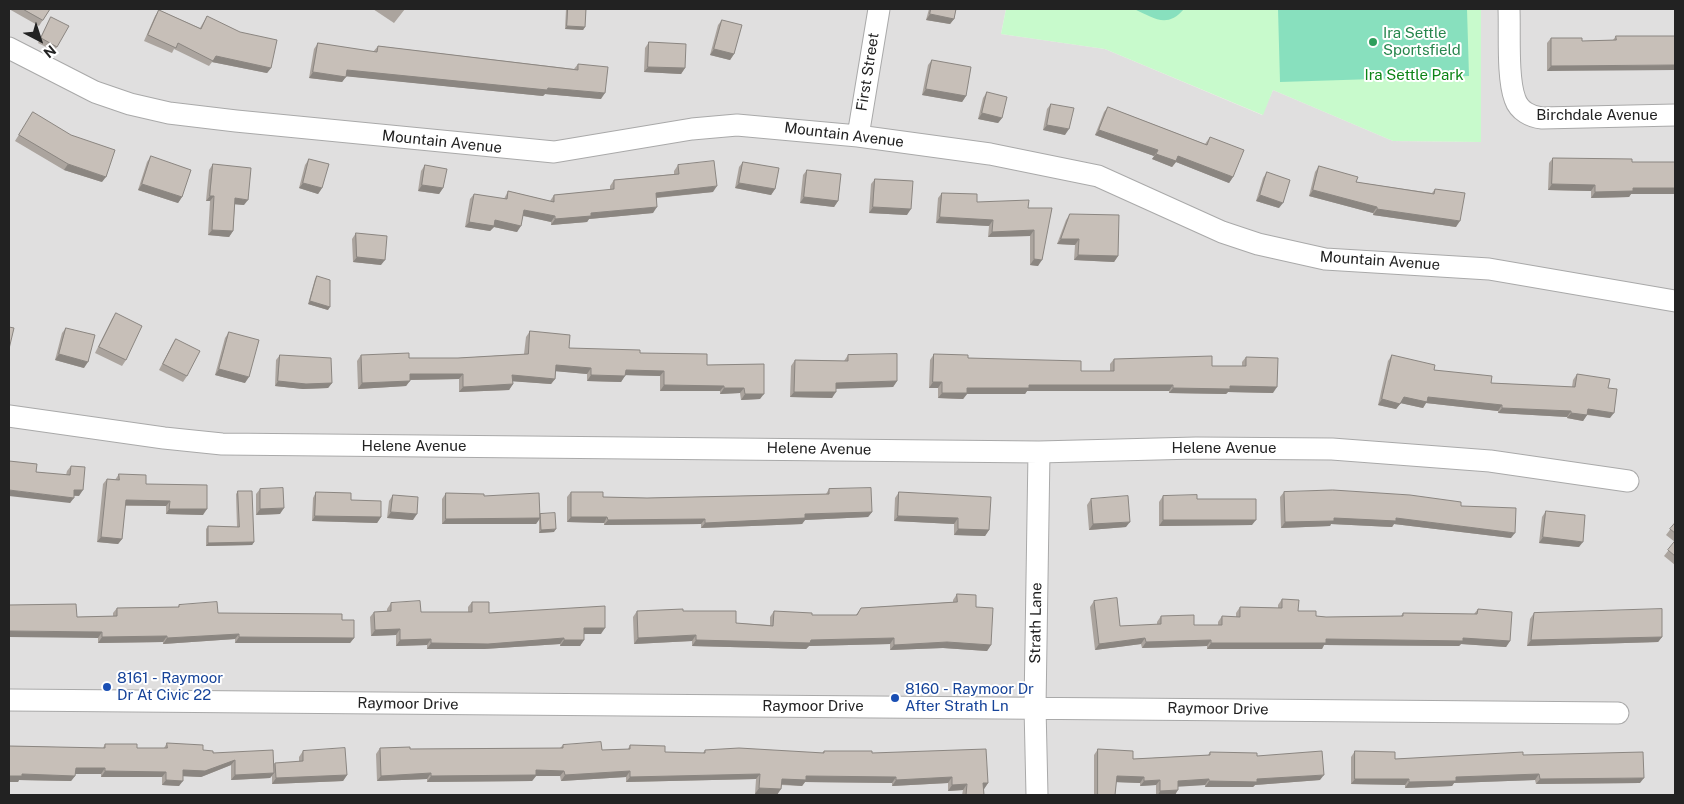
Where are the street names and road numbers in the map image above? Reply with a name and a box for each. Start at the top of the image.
street label: First Street [853,31,883,113]
street label: Birchdale Avenue [1536,106,1658,124]
street label: Mountain Avenue [783,119,905,151]
street label: Mountain Avenue [381,127,503,157]
street label: Mountain Avenue [1319,248,1441,274]
street label: Helene Avenue [362,437,466,455]
street label: Helene Avenue [766,439,872,459]
street label: Helene Avenue [1172,439,1276,457]
street label: Strath Lane [1026,582,1046,664]
street label: Raymoor Drive [357,694,459,714]
street label: Raymoor Drive [762,697,864,715]
street label: Raymoor Drive [1167,699,1269,719]

